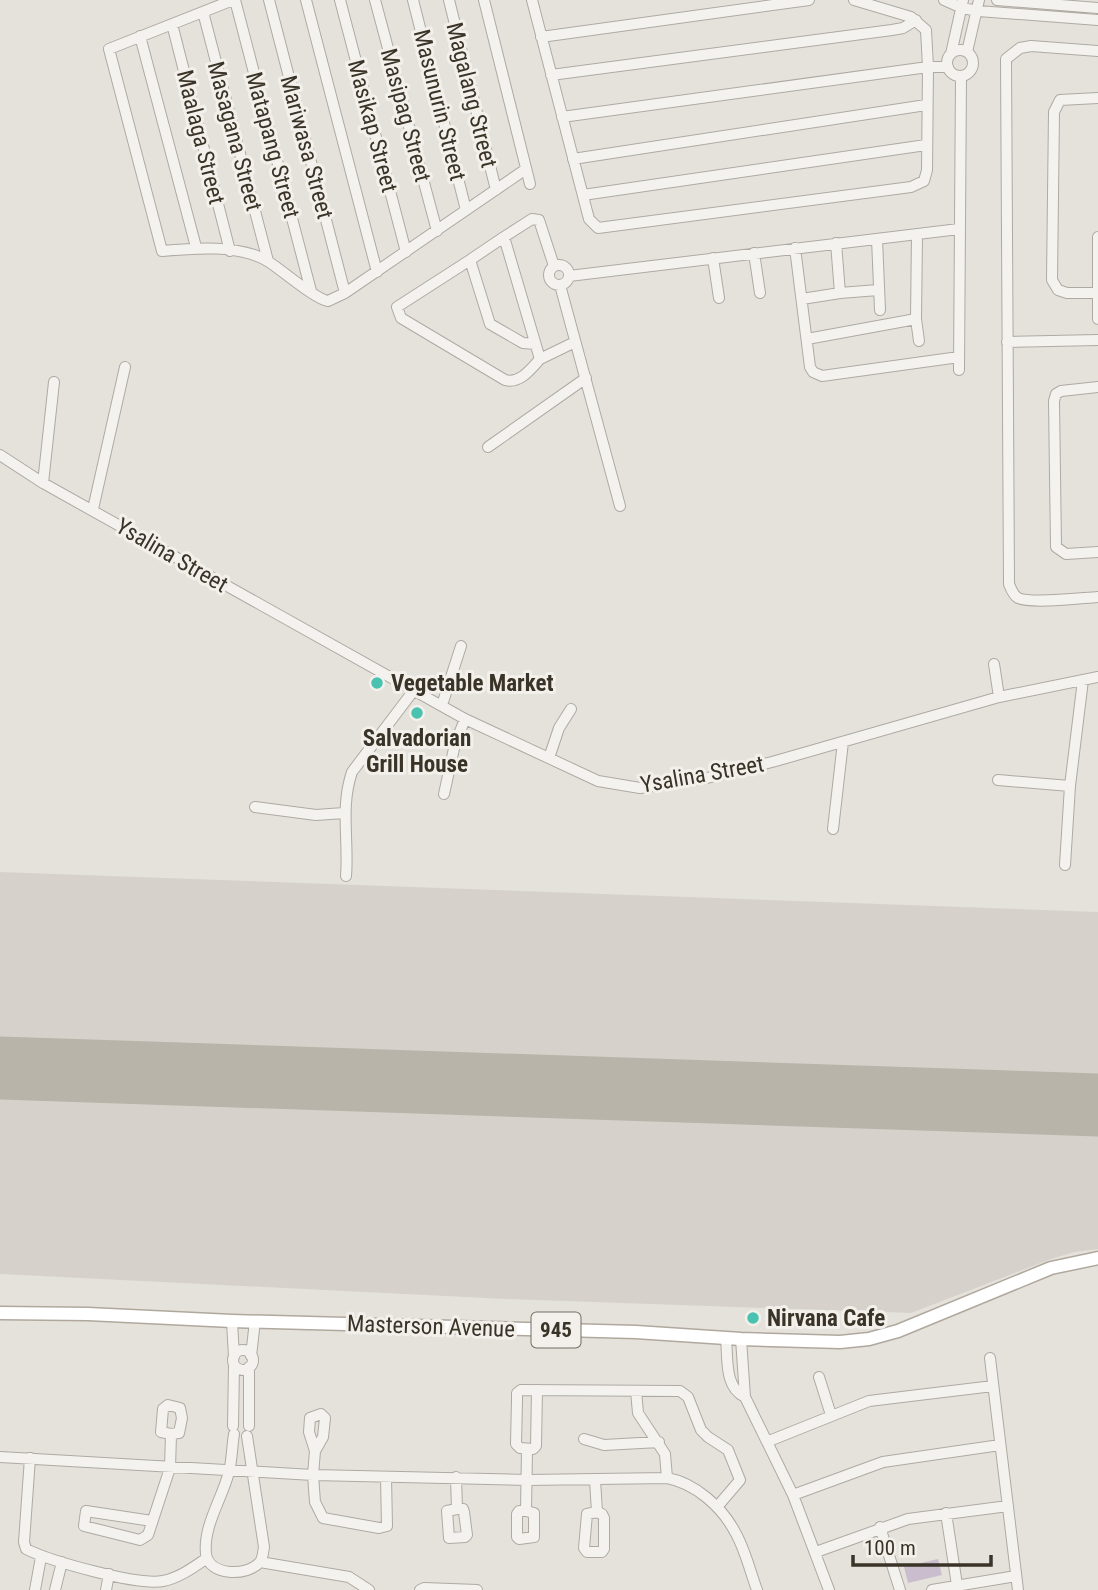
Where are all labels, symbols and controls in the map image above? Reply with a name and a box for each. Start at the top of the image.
street label: Magalang Street [440,20,503,171]
street label: Masunurin Street [408,27,471,184]
street label: Masipag Street [375,45,436,185]
street label: Masikap Street [342,57,403,195]
street label: Masagana Street [202,58,267,214]
street label: Maalaga Street [171,67,230,207]
street label: Matapang Street [240,69,305,221]
street label: Mariwasa Street [274,72,339,222]
street label: Ysalina Street [111,513,233,598]
place label: Vegetable Market [391,670,553,697]
marker: Vegetable Market [369,675,385,691]
marker: Salvadorian Grill House [409,705,425,721]
place label: Salvadorian Grill House [363,725,471,778]
street label: Ysalina Street [638,750,766,799]
place label: Nirvana Cafe [767,1305,885,1332]
street label: Masterson Avenue [346,1310,515,1343]
marker: Nirvana Cafe [745,1310,761,1326]
road number: 945 [532,1312,580,1348]
scale bar [853,1524,991,1568]
text: 100 m [864,1536,916,1560]

